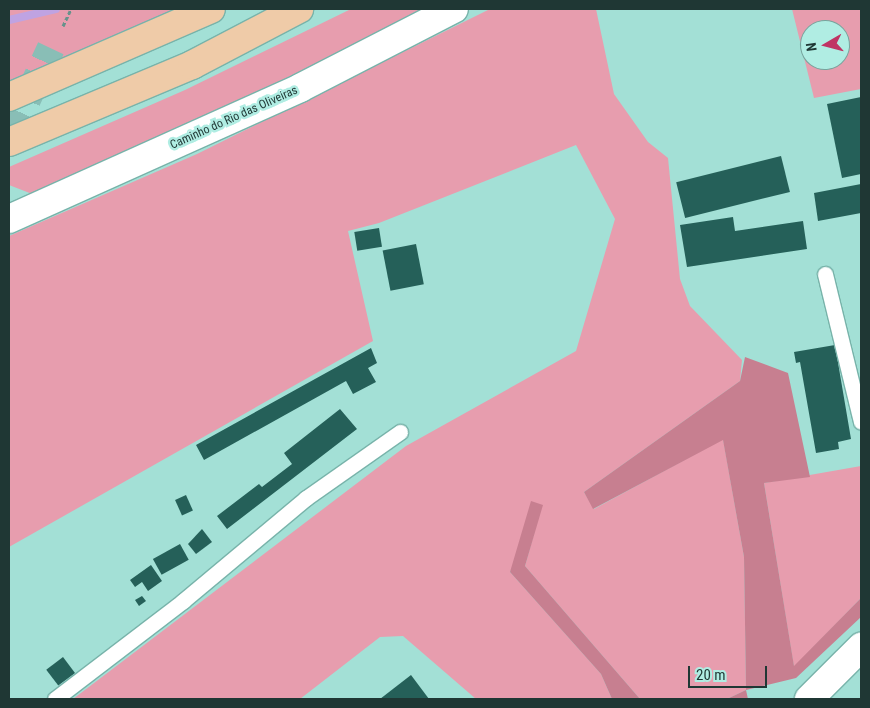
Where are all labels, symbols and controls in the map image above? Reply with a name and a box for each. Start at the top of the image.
north arrow [800,20,850,70]
text: N [803,42,820,52]
street label: Caminho do Rio das Oliveiras [168,83,300,153]
scale bar [690,656,769,688]
text: 20 m [696,666,726,684]

